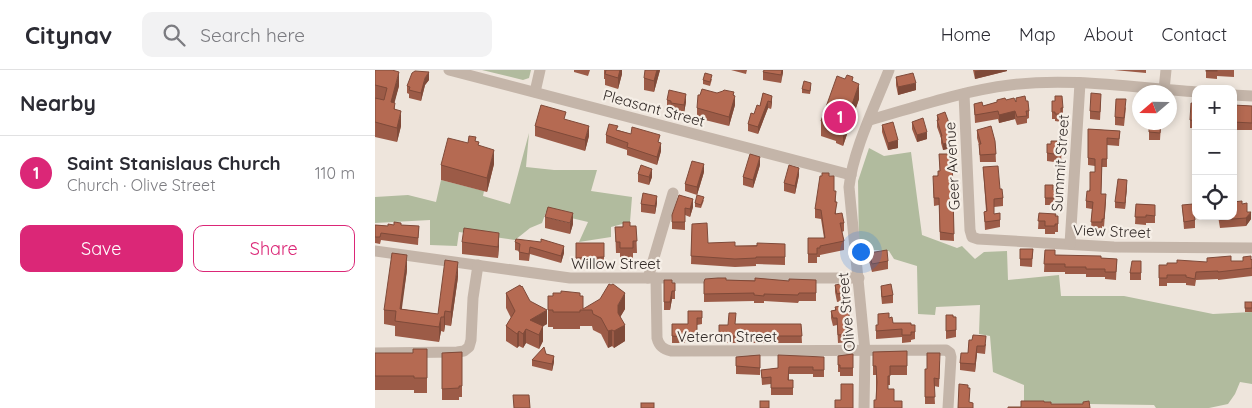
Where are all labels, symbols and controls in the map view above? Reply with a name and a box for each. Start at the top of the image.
search box [142,12,492,57]
text: Citynav [25,20,112,50]
icon: search [160,21,188,49]
text: Search here [200,23,305,47]
text: Home [941,23,991,46]
text: Map [1019,23,1056,46]
text: About [1084,23,1134,46]
text: Contact [1162,23,1227,46]
street label: Pleasant Street [601,85,707,131]
north arrow [1132,85,1177,130]
map controls [1192,85,1237,220]
button: + [1192,85,1237,130]
text: Nearby [20,90,96,116]
pin: 1 [824,98,856,136]
street label: Summit Street [1047,114,1073,212]
street label: Geer Avenue [940,121,964,211]
button: − [1192,130,1237,175]
text: Saint Stanislaus Church [67,151,281,175]
text: 1 [33,163,39,183]
text: 110 m [315,163,355,183]
text: Church · Olive Street [67,175,216,195]
button: locate [1192,175,1237,220]
street label: View Street [1073,220,1151,242]
button: Save [20,225,183,272]
button: Share [193,225,355,272]
your location [848,239,874,265]
street label: Willow Street [571,254,661,273]
street label: Olive Street [833,272,859,352]
street label: Veteran Street [677,327,777,346]

